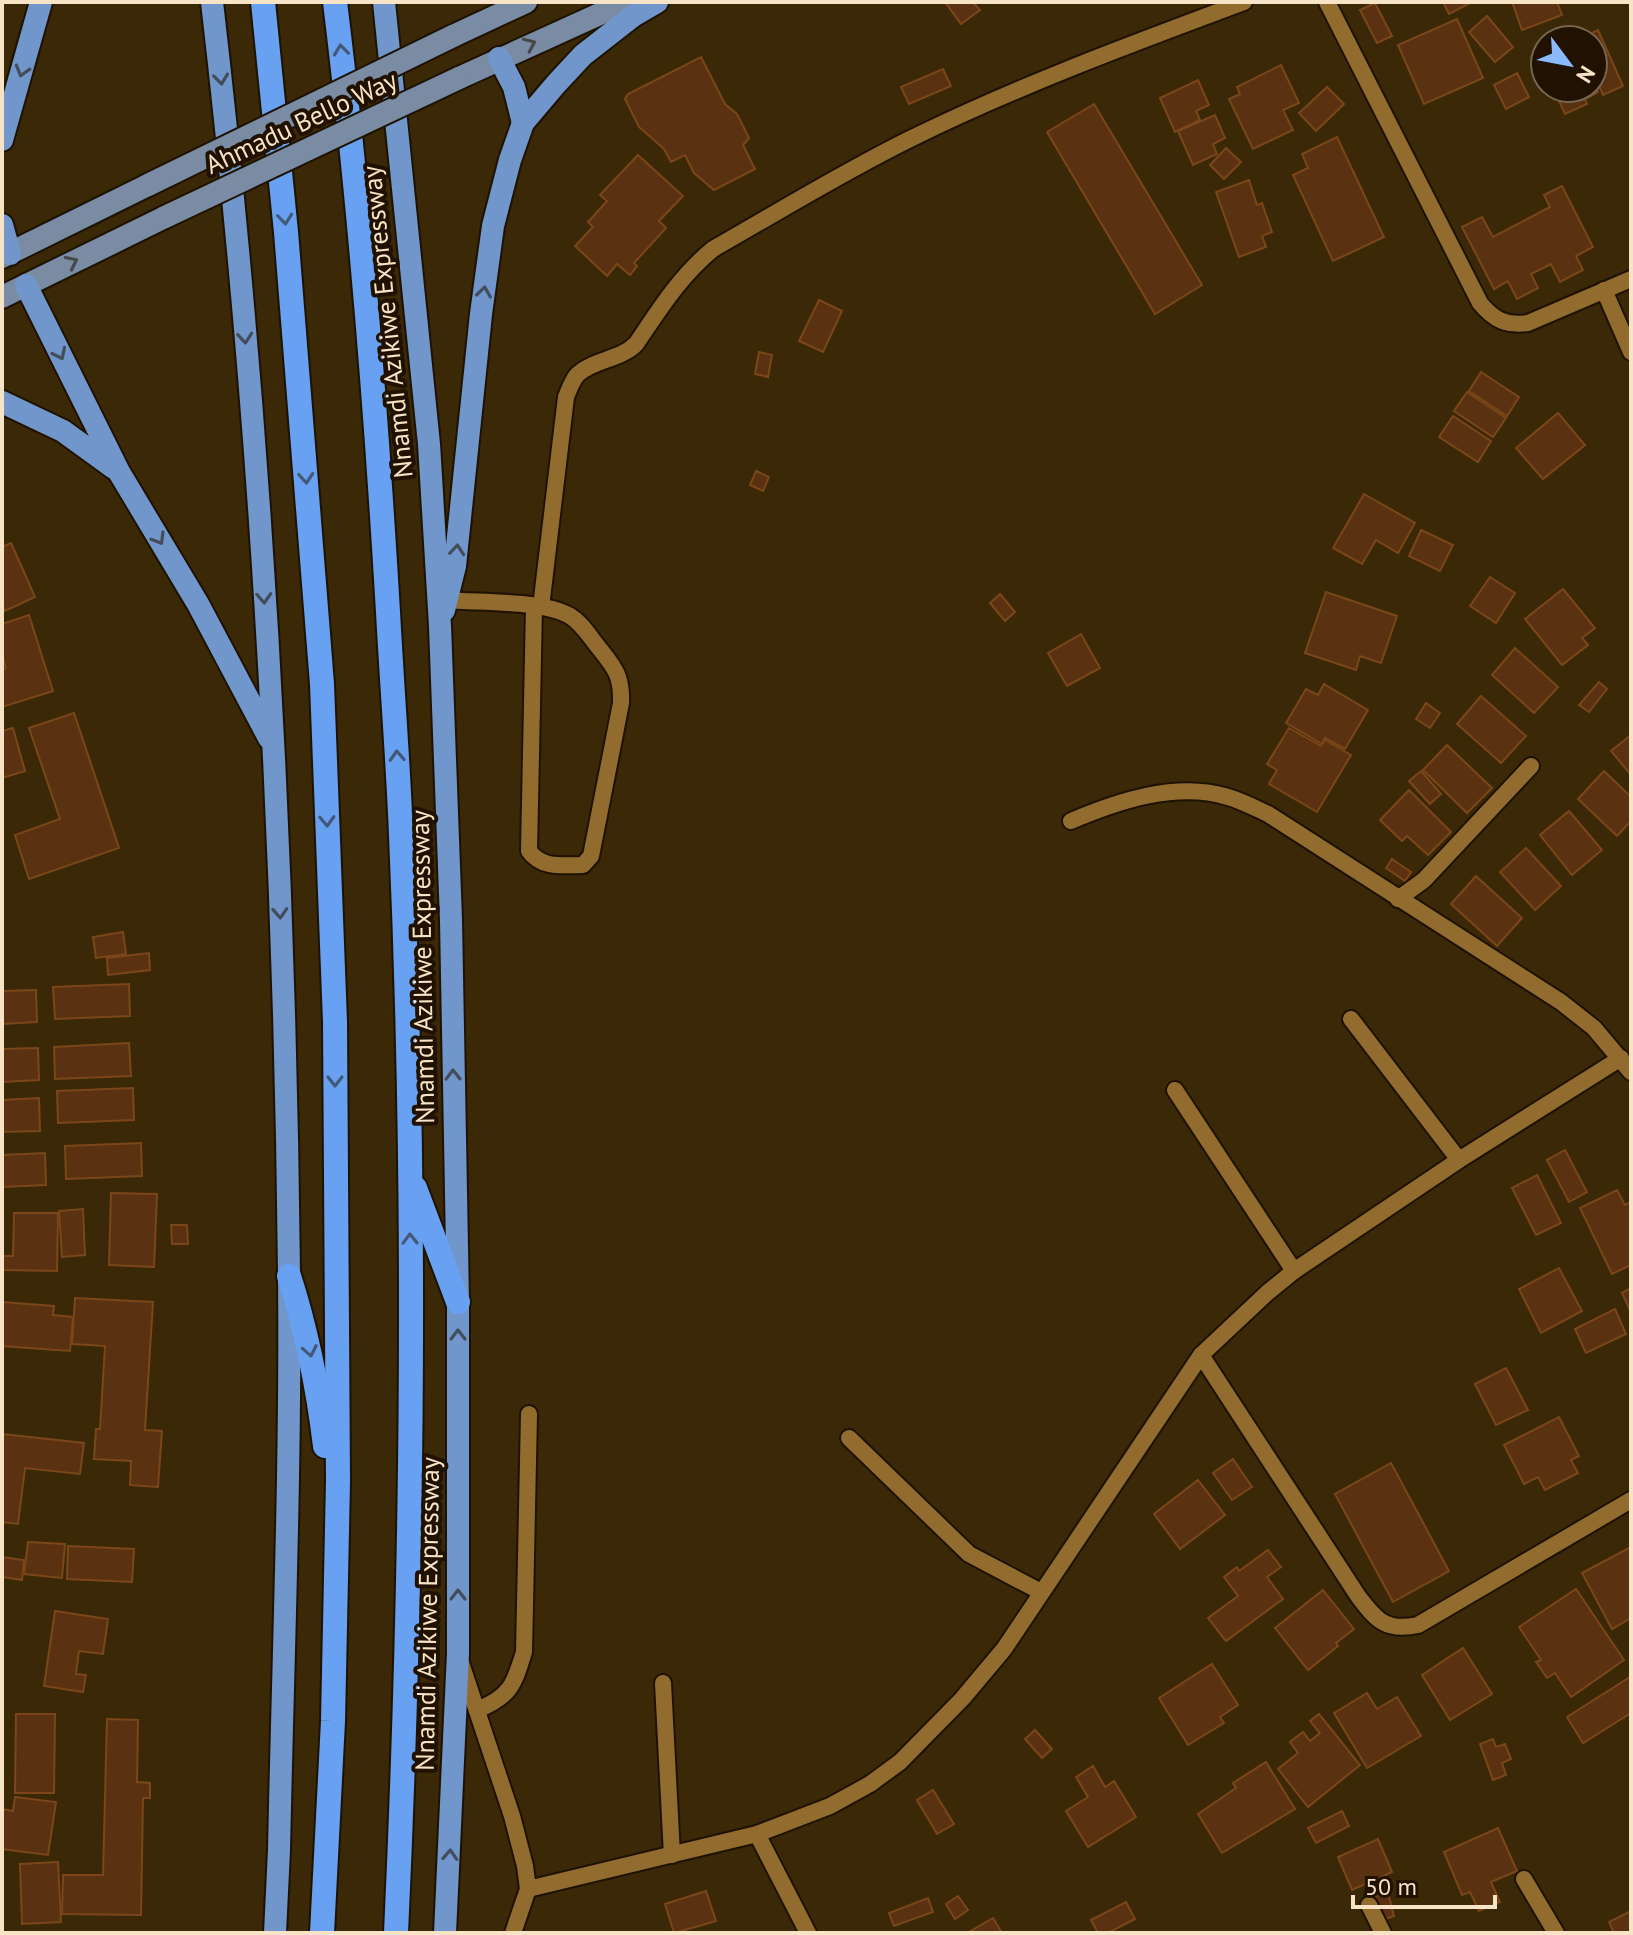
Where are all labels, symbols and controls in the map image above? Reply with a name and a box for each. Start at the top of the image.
north arrow [1529,24,1609,104]
one-way arrow [522,38,536,54]
one-way arrow [333,43,350,56]
text: N [1570,61,1602,88]
street label: Ahmadu Bello Way [200,63,402,181]
one-way arrow [15,64,31,78]
one-way arrow [213,73,230,86]
street label: Nnamdi Azikiwe Expressway [354,164,420,480]
one-way arrow [276,213,293,226]
one-way arrow [63,256,78,272]
one-way arrow [475,285,492,299]
one-way arrow [236,332,253,345]
one-way arrow [51,346,66,361]
one-way arrow [297,472,314,485]
one-way arrow [149,530,164,545]
one-way arrow [448,544,465,557]
one-way arrow [255,592,272,605]
one-way arrow [388,749,405,762]
street label: Nnamdi Azikiwe Expressway [403,810,441,1124]
one-way arrow [318,815,335,828]
one-way arrow [272,907,289,920]
one-way arrow [445,1068,462,1081]
one-way arrow [326,1075,344,1088]
one-way arrow [401,1232,419,1245]
one-way arrow [449,1328,467,1341]
one-way arrow [300,1344,317,1358]
street label: Nnamdi Azikiwe Expressway [408,1457,446,1771]
one-way arrow [449,1588,467,1601]
one-way arrow [441,1848,458,1861]
scale bar [1353,1859,1495,1909]
text: 50 m [1365,1871,1417,1902]

